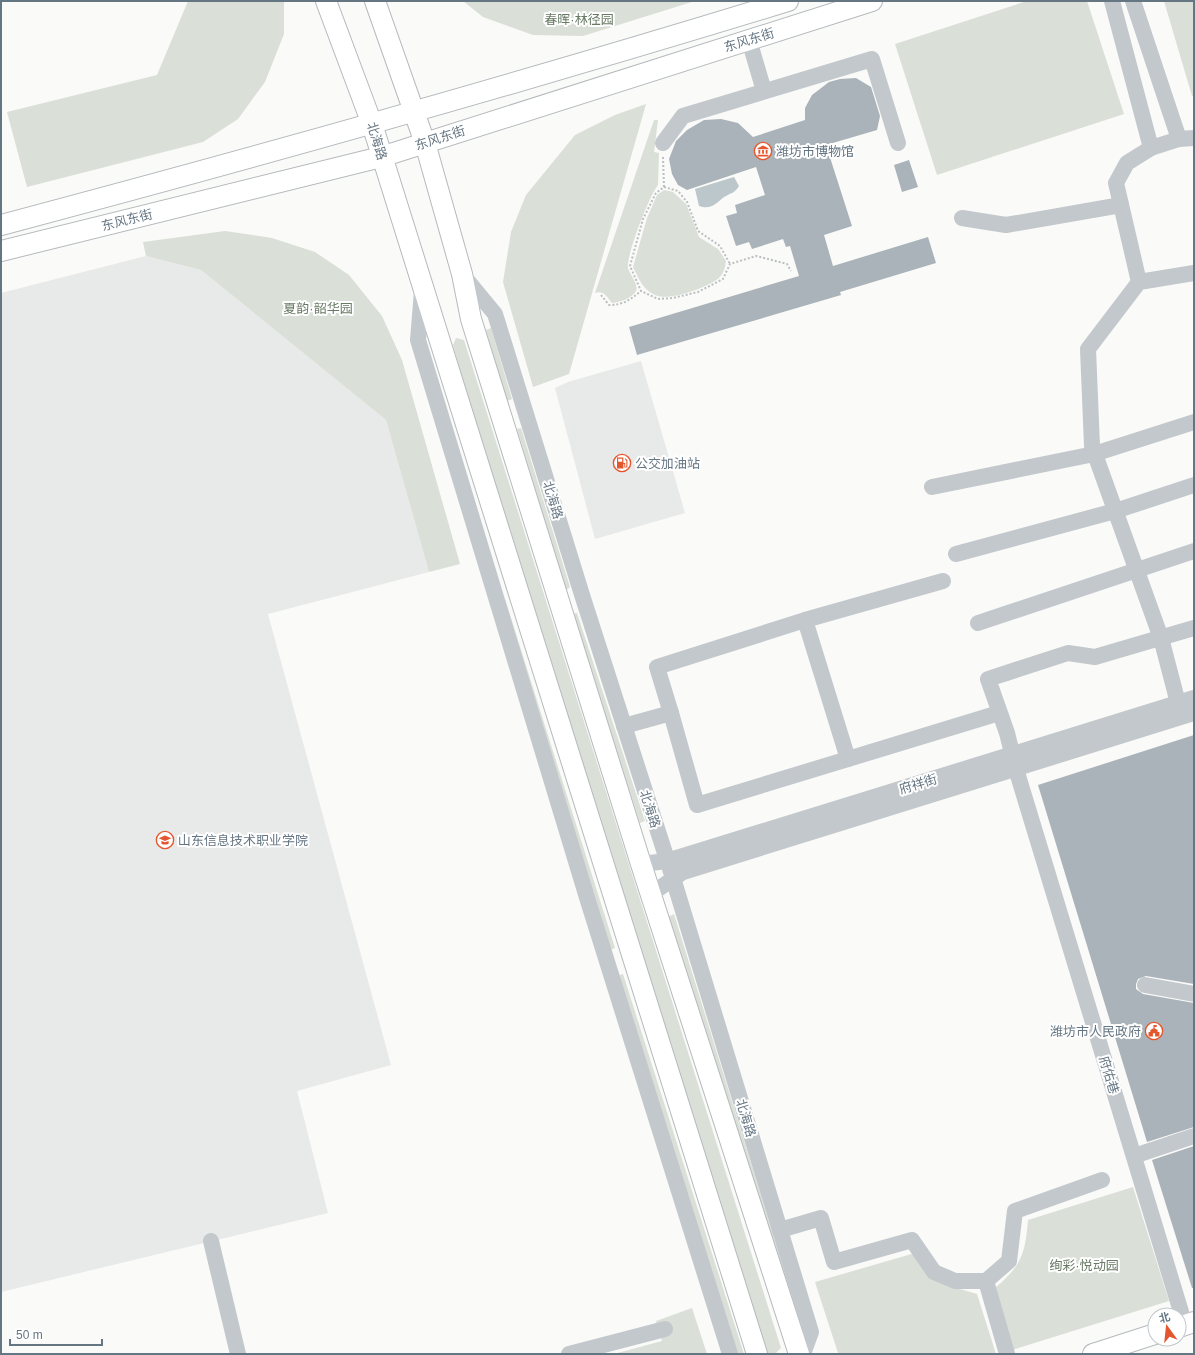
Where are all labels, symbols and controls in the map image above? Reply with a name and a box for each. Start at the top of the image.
park label: 春晖·林径园 [544,12,614,27]
street label: 东风东街 [722,25,776,55]
street label: 北海路 [364,120,390,162]
street label: 东风东街 [413,123,467,153]
museum icon: 潍坊市博物馆 [753,141,773,161]
place label: 潍坊市博物馆 [776,144,854,159]
street label: 东风东街 [100,206,154,234]
park label: 夏韵·韶华园 [283,301,353,316]
fuel station icon: 公交加油站 [612,453,632,473]
place label: 公交加油站 [635,456,700,471]
street label: 北海路 [540,479,566,521]
street label: 府祥街 [897,771,939,797]
street label: 北海路 [637,788,663,830]
school or university icon: 山东信息技术职业学院 [155,830,175,850]
place label: 山东信息技术职业学院 [178,833,308,848]
public building icon: 潍坊市人民政府 [1144,1021,1164,1041]
place label: 潍坊市人民政府 [1050,1024,1141,1039]
street label: 府佑巷 [1096,1054,1122,1096]
street label: 北海路 [733,1097,759,1139]
park label: 绚彩·悦动园 [1049,1258,1119,1273]
north arrow [1147,1307,1187,1347]
text: 北 [1158,1310,1171,1325]
scale bar [10,1321,102,1347]
text: 50 m [16,1328,43,1342]

